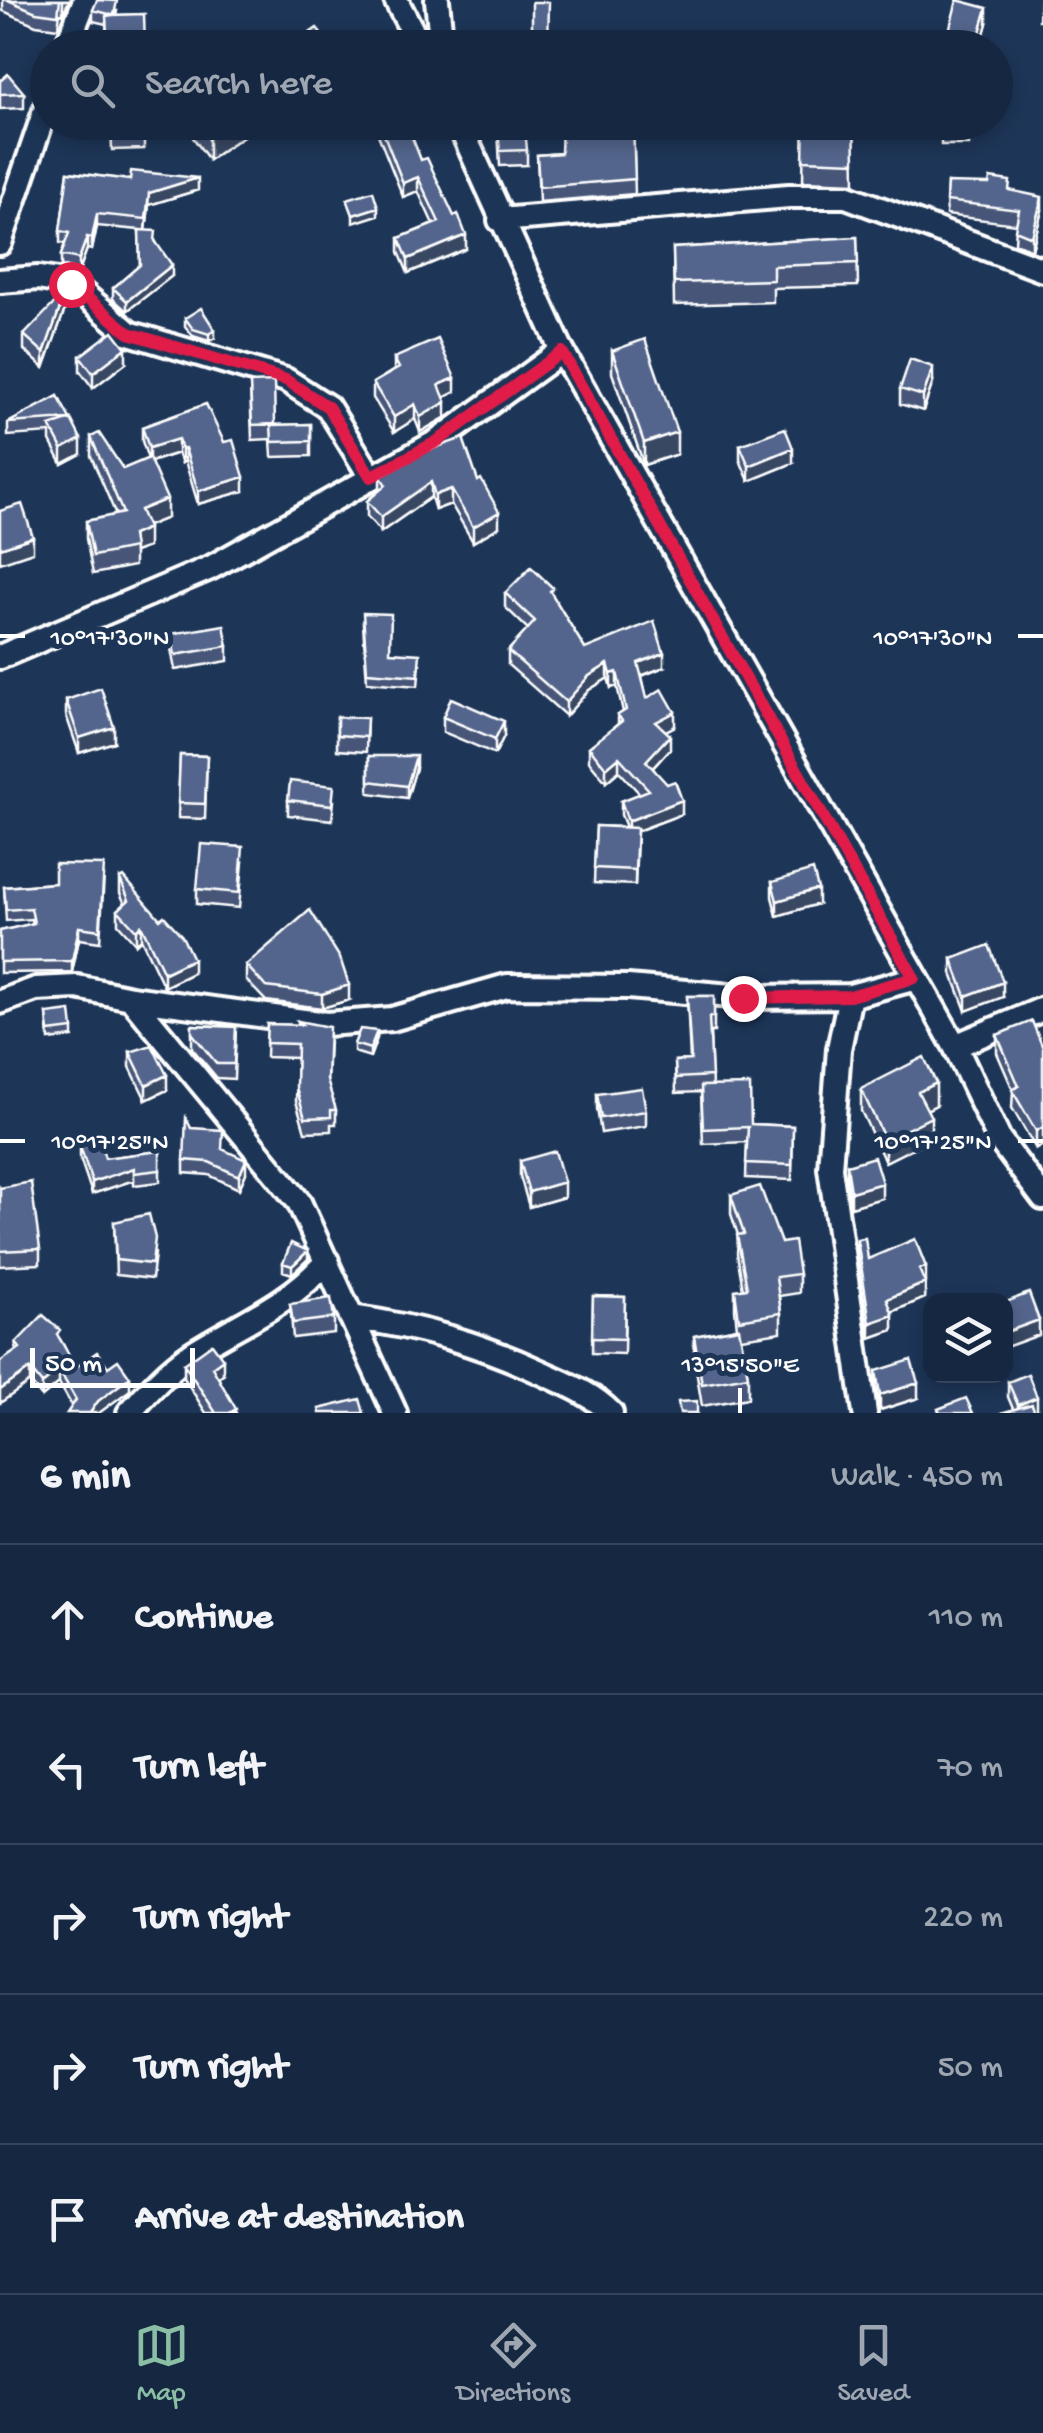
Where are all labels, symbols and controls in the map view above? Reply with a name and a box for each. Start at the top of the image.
search box [30,30,1013,140]
icon: search [65,58,120,113]
text: Search here [145,63,332,107]
route start [49,262,95,308]
text: 10°17'30"N [50,626,169,655]
text: 10°17'30"N [873,626,992,655]
route end [721,976,767,1022]
text: 10°17'25"N [50,1130,169,1159]
text: 10°17'25"N [873,1130,992,1159]
map controls [923,1293,1013,1383]
button: layers [923,1293,1013,1383]
scale bar [30,1343,195,1388]
text: 50 m [45,1349,102,1382]
text: 13°15'50"E [680,1353,800,1382]
text: 6 min [40,1454,130,1503]
text: Walk · 450 m [831,1459,1003,1497]
icon: ahead [40,1592,95,1647]
text: Continue [135,1597,273,1641]
text: 110 m [929,1600,1003,1638]
icon: left [40,1742,95,1797]
text: Turn left [135,1747,263,1791]
text: 70 m [938,1750,1003,1788]
icon: right [40,1892,95,1947]
text: Turn right [135,1897,287,1941]
text: 220 m [923,1900,1003,1938]
icon: right [40,2042,95,2097]
text: Turn right [135,2047,287,2091]
text: 50 m [938,2050,1003,2088]
icon: arrive [40,2192,95,2247]
text: Arrive at destination [135,2197,464,2241]
tab: Map [134,2318,189,2411]
tab: Directions [456,2318,570,2411]
tab: Saved [837,2318,909,2411]

